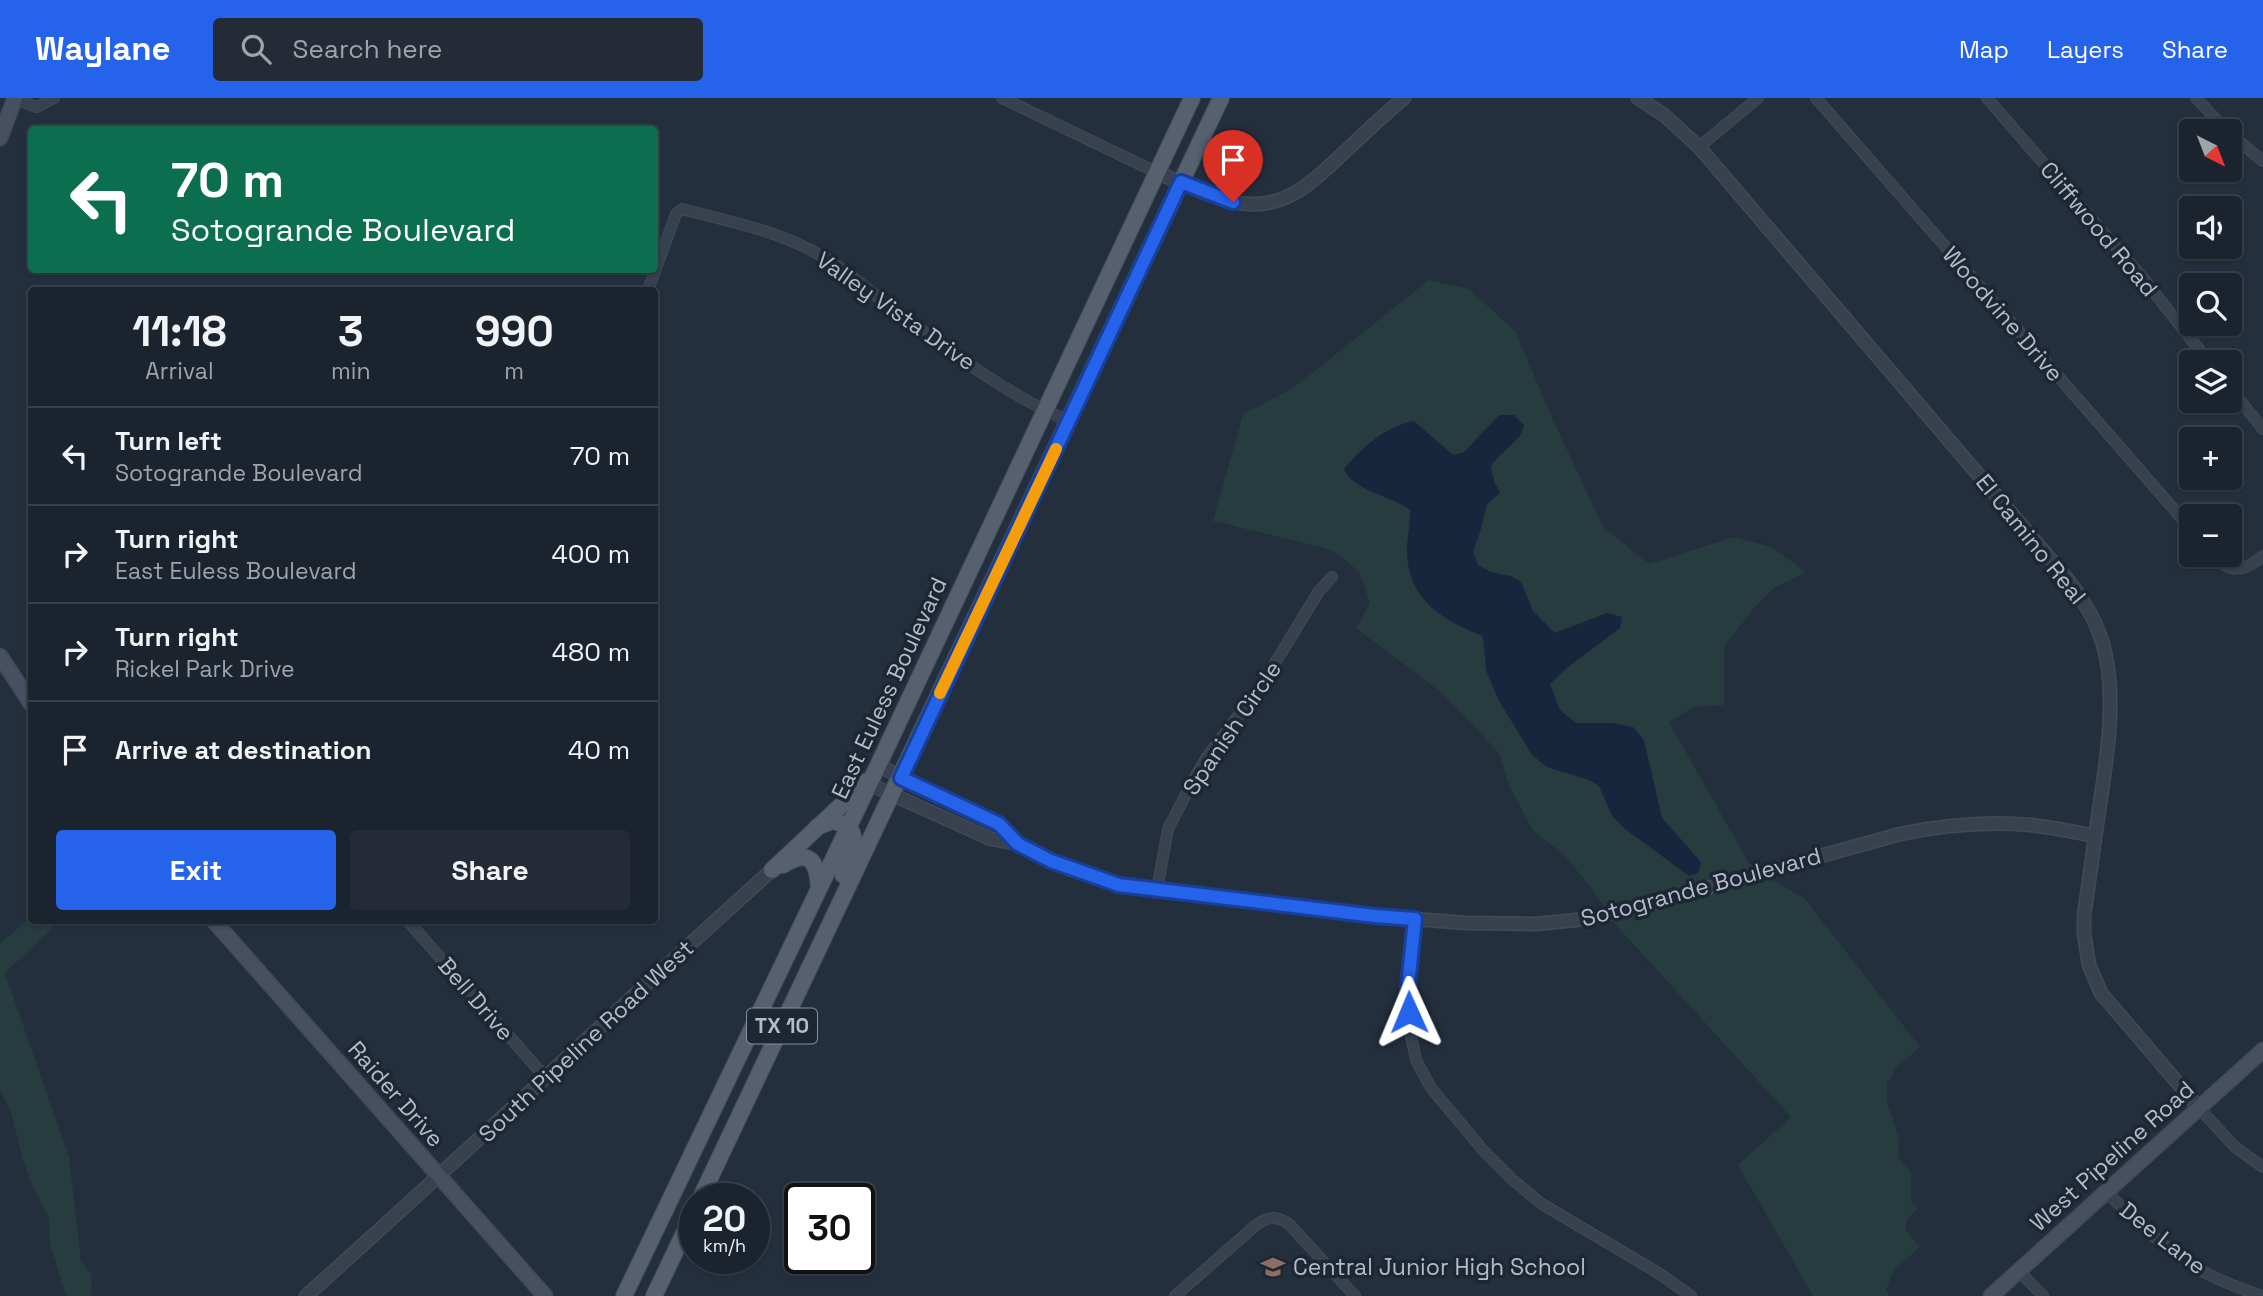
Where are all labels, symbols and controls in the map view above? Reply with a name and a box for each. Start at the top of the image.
search box [213,18,703,81]
text: Waylane [35,28,171,70]
icon: search [237,30,275,68]
text: Search here [293,32,442,66]
text: Map [1959,34,2009,65]
text: Layers [2047,34,2124,65]
text: Share [2162,34,2228,65]
north arrow [2179,119,2242,182]
map controls [2179,119,2242,567]
pin [1203,130,1263,202]
icon: arrive [1214,141,1252,179]
text: 70 m [171,149,284,211]
icon: left [56,154,147,245]
street label: Cliffwood Road [2034,155,2164,303]
button: sound [2179,196,2242,259]
text: Sotogrande Boulevard [171,210,515,250]
street label: Woodvine Drive [1936,240,2070,388]
street label: Valley Vista Drive [811,245,981,377]
button: search [2179,273,2242,336]
text: 11:18 [132,305,227,358]
text: 3 [338,305,364,358]
text: 990 [475,305,554,358]
button: layers [2179,350,2242,413]
text: Arrival [145,356,214,386]
text: min [331,356,371,386]
text: m [504,356,524,386]
text: Turn left [115,424,222,458]
button: + [2179,427,2242,490]
icon: left [56,437,94,475]
text: 70 m [570,439,630,473]
text: Sotogrande Boulevard [115,458,363,488]
street label: El Camino Real [1969,468,2093,610]
button: − [2179,504,2242,567]
text: Turn right [115,522,239,556]
icon: right [56,535,94,573]
text: 400 m [551,537,630,571]
text: East Euless Boulevard [115,556,356,586]
street label: East Euless Boulevard [824,572,954,804]
text: Turn right [115,620,239,654]
icon: right [56,633,94,671]
text: 480 m [552,635,630,669]
text: Rickel Park Drive [115,654,295,684]
street label: Spanish Circle [1176,655,1288,801]
icon: arrive [56,731,94,769]
text: Arrive at destination [115,733,372,767]
text: 40 m [568,733,630,767]
button: Exit [56,830,336,910]
button: Share [350,830,630,910]
street label: Sotogrande Boulevard [1578,840,1824,934]
street label: South Pipeline Road West [472,933,700,1149]
street label: Bell Drive [432,951,520,1047]
position arrow [1372,975,1446,1049]
road number: TX 10 [747,1009,817,1044]
street label: Raider Drive [342,1035,450,1153]
street label: West Pipeline Road [2024,1074,2200,1238]
speed limit sign: 30 [784,1183,875,1274]
street label: Dee Lane [2114,1195,2212,1281]
text: 20 [703,1197,746,1241]
text: km/h [703,1234,746,1257]
place label: Central Junior High School [1293,1252,1586,1282]
school or university icon: Central Junior High School [1259,1253,1287,1281]

